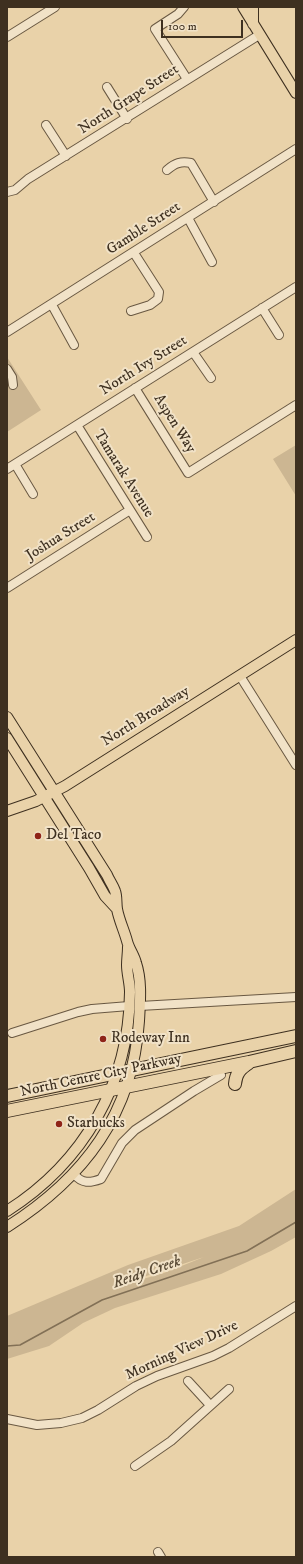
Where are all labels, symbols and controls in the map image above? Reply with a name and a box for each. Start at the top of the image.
scale bar [163,12,245,38]
text: 100 m [168,19,197,34]
street label: North Grape Street [76,61,182,139]
street label: Gamble Street [104,198,184,260]
street label: North Ivy Street [97,332,191,400]
street label: Aspen Way [149,391,199,457]
street label: Tamarak Avenue [89,427,157,521]
street label: Joshua Street [23,509,99,565]
street label: North Broadway [99,683,193,751]
place label: Del Taco [46,827,101,845]
marker: Del Taco [33,831,43,841]
place label: Rodeway Inn [111,1030,190,1048]
marker: Rodeway Inn [98,1034,108,1044]
street label: North Centre City Parkway [19,1050,183,1102]
place label: Starbucks [67,1115,125,1133]
marker: Starbucks [54,1119,64,1129]
water label: Reidy Creek [110,1252,184,1294]
street label: Morning View Drive [123,1317,241,1385]

